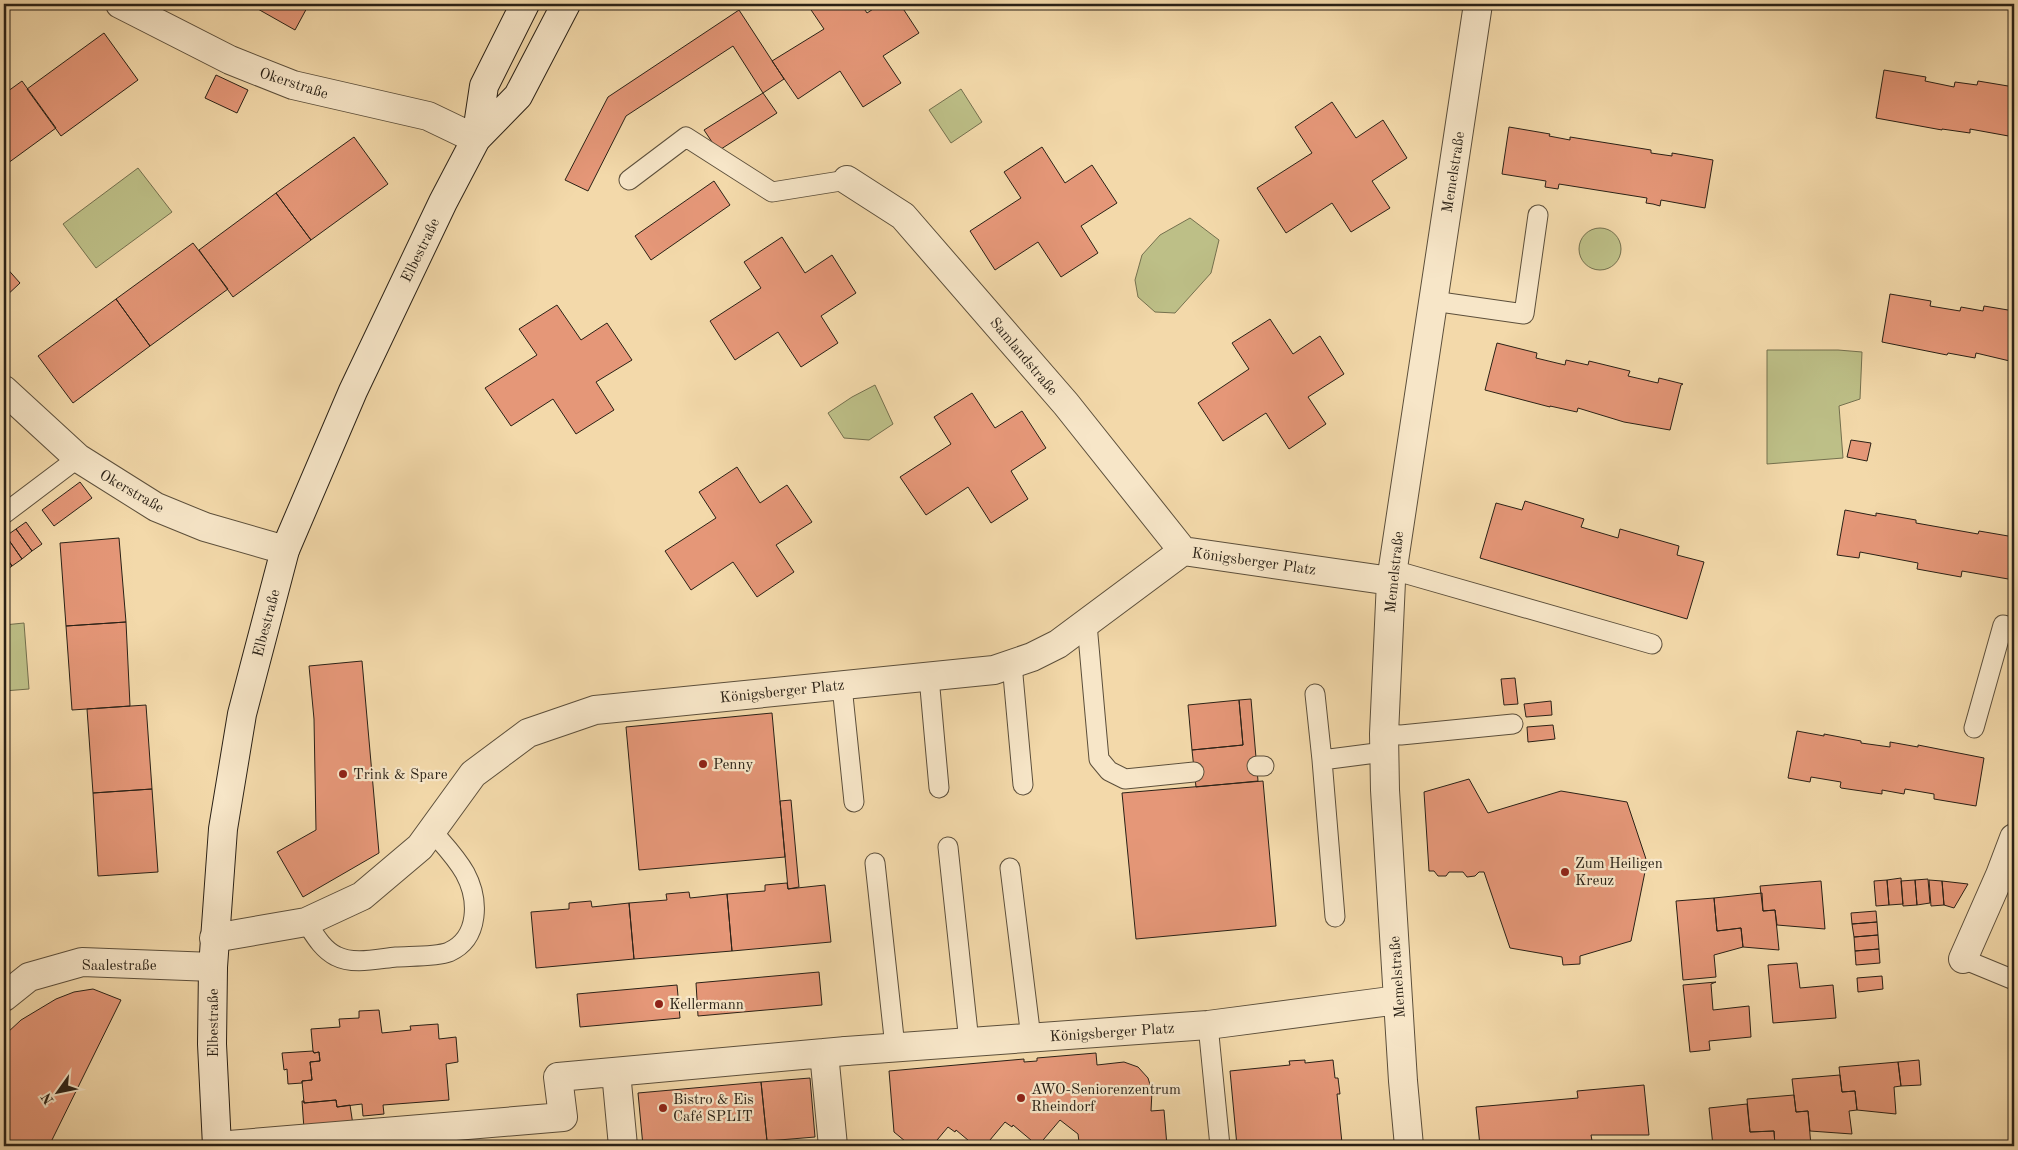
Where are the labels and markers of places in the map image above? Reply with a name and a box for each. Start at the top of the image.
marker: Penny [697,758,709,770]
place label: Penny [713,758,754,773]
marker: Trink & Spare [337,768,349,780]
place label: Trink & Spare [353,768,448,783]
place label: Zum Heiligen Kreuz [1575,857,1663,889]
marker: Zum Heiligen Kreuz [1559,866,1571,878]
marker: Kellermann [653,998,665,1010]
place label: Kellermann [669,998,744,1013]
place label: AWO-Seniorenzentrum Rheindorf [1031,1083,1181,1115]
marker: AWO-Seniorenzentrum Rheindorf [1015,1092,1027,1104]
place label: Bistro & Eis Café SPLIT [673,1093,754,1125]
marker: Bistro & Eis Café SPLIT [657,1102,669,1114]

